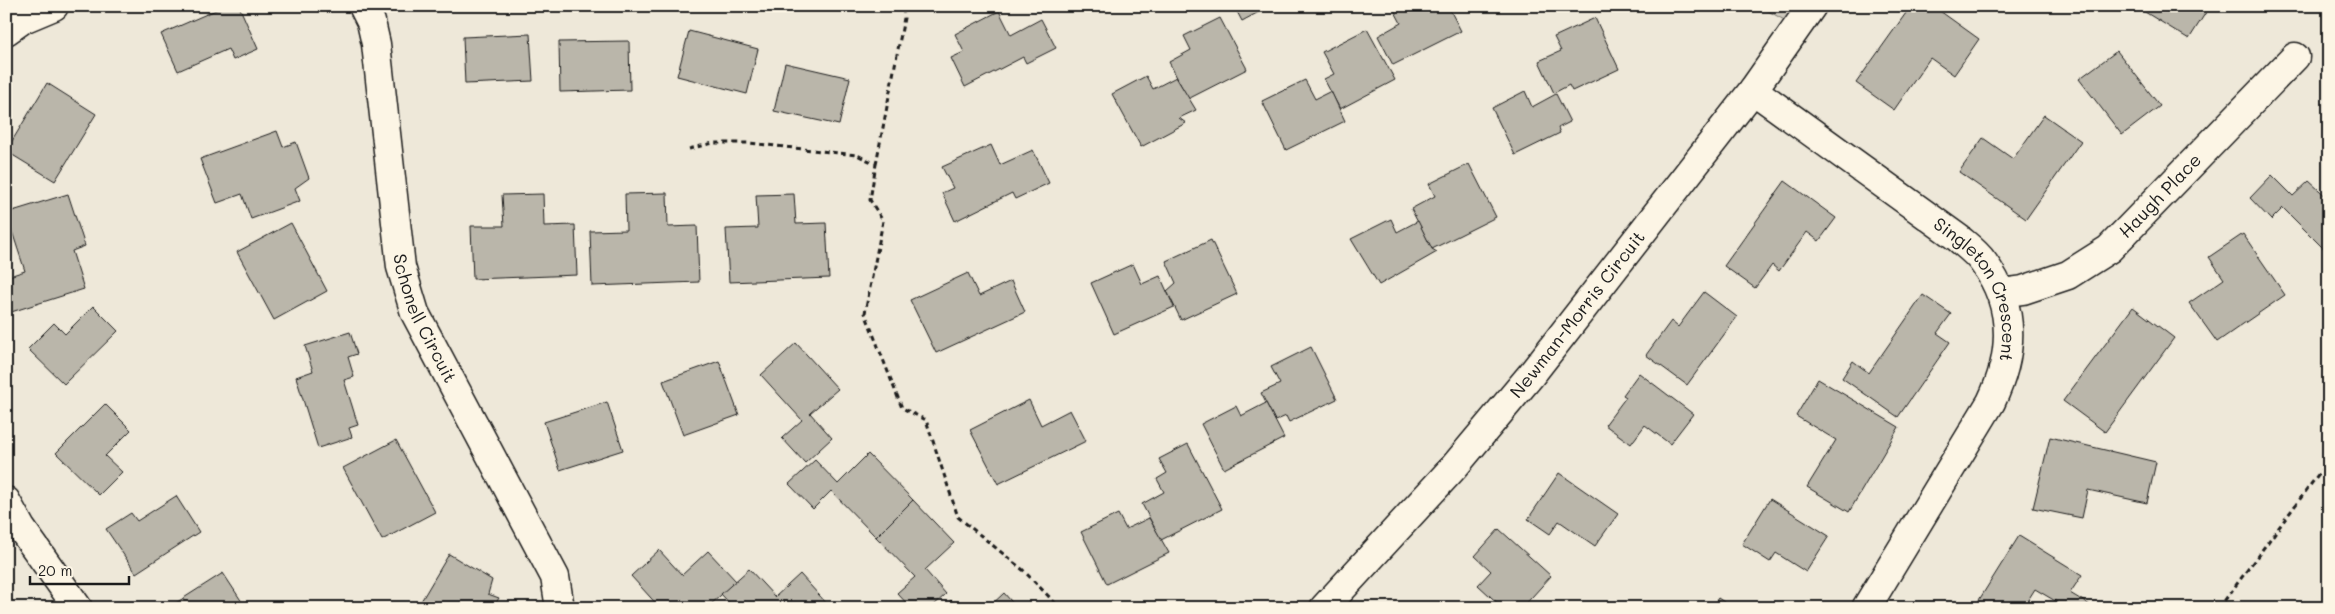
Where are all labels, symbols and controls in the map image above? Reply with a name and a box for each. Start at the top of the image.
street label: Haugh Place [2113,148,2206,243]
street label: Singleton Crescent [1929,211,2021,364]
street label: Newman-Morris Circuit [1504,226,1650,403]
street label: Schonell Circuit [389,252,463,387]
scale bar [30,554,129,586]
text: 20 m [38,560,72,580]

